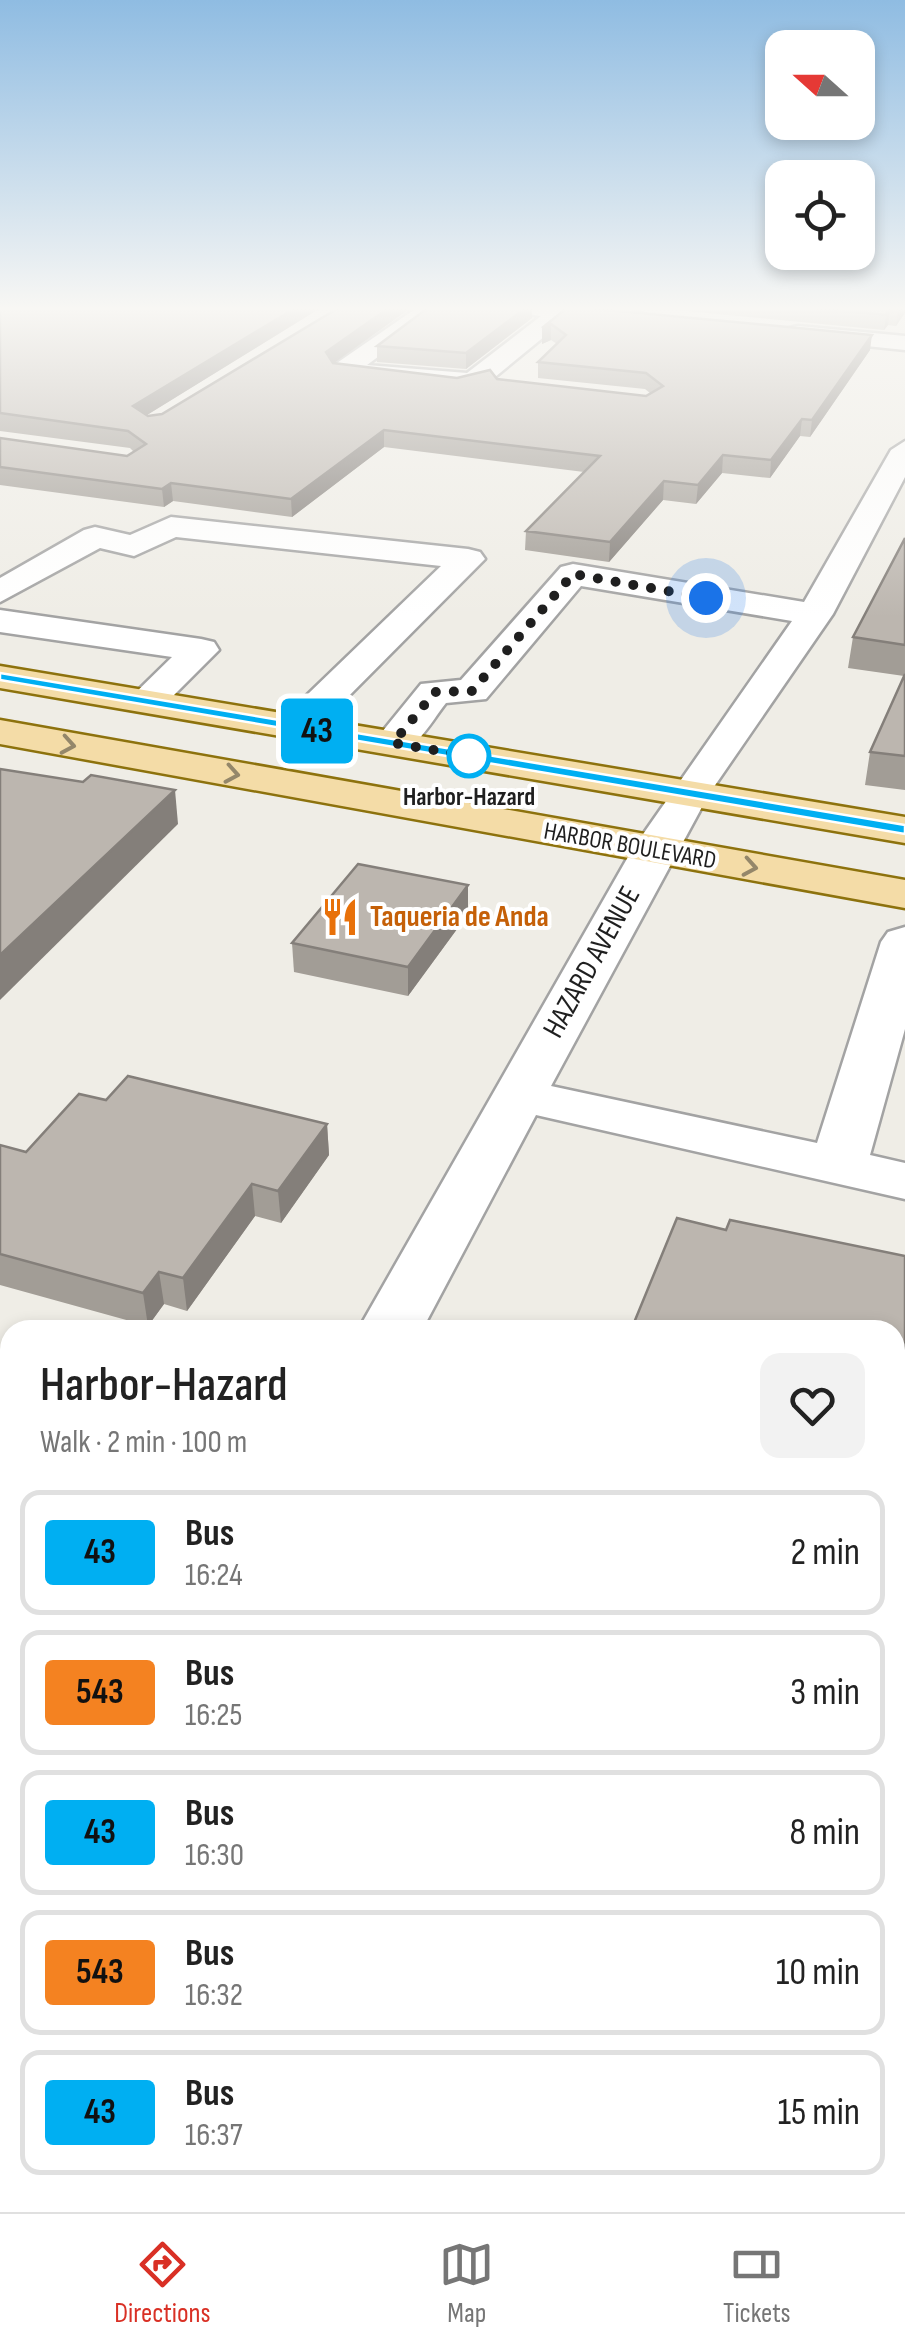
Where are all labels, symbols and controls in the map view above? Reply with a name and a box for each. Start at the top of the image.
north arrow [765,30,875,140]
map controls [765,30,875,270]
button: locate [765,160,875,270]
your location [681,573,731,623]
line badge: 43 [272,698,362,764]
text: 43 [301,710,333,753]
one-way arrow [59,733,76,754]
marker: Harbor-Hazard [448,735,490,777]
one-way arrow [224,763,240,784]
place label: Harbor-Hazard [403,782,535,813]
street label: HARBOR BOULEVARD [541,816,719,876]
one-way arrow [742,856,758,877]
street label: HAZARD AVENUE [536,880,648,1044]
restaurant icon: Taqueria de Anda [319,896,361,938]
place label: Taqueria de Anda [370,899,549,935]
button: heart [760,1353,865,1458]
text: Harbor-Hazard [40,1357,288,1414]
text: Walk · 2 min · 100 m [40,1423,247,1462]
text: Bus [185,1511,234,1556]
text: 2 min [791,1530,860,1575]
text: 43 [84,1531,116,1574]
text: 16:24 [185,1556,243,1595]
text: Bus [185,1651,234,1696]
text: 3 min [790,1670,860,1715]
text: 543 [76,1671,124,1714]
text: 16:25 [185,1696,242,1735]
text: Bus [185,1791,234,1836]
text: 8 min [790,1810,860,1855]
text: 43 [84,1811,116,1854]
text: 16:30 [185,1836,244,1875]
text: Bus [185,1931,234,1976]
text: 10 min [776,1950,860,1995]
text: 543 [76,1951,124,1994]
text: 16:32 [185,1976,243,2015]
text: Bus [185,2071,234,2116]
text: 15 min [778,2090,860,2135]
text: 43 [84,2091,116,2134]
text: 16:37 [185,2116,242,2155]
tab: Directions [114,2237,211,2330]
tab: Map [439,2237,494,2330]
tab: Tickets [723,2237,791,2330]

